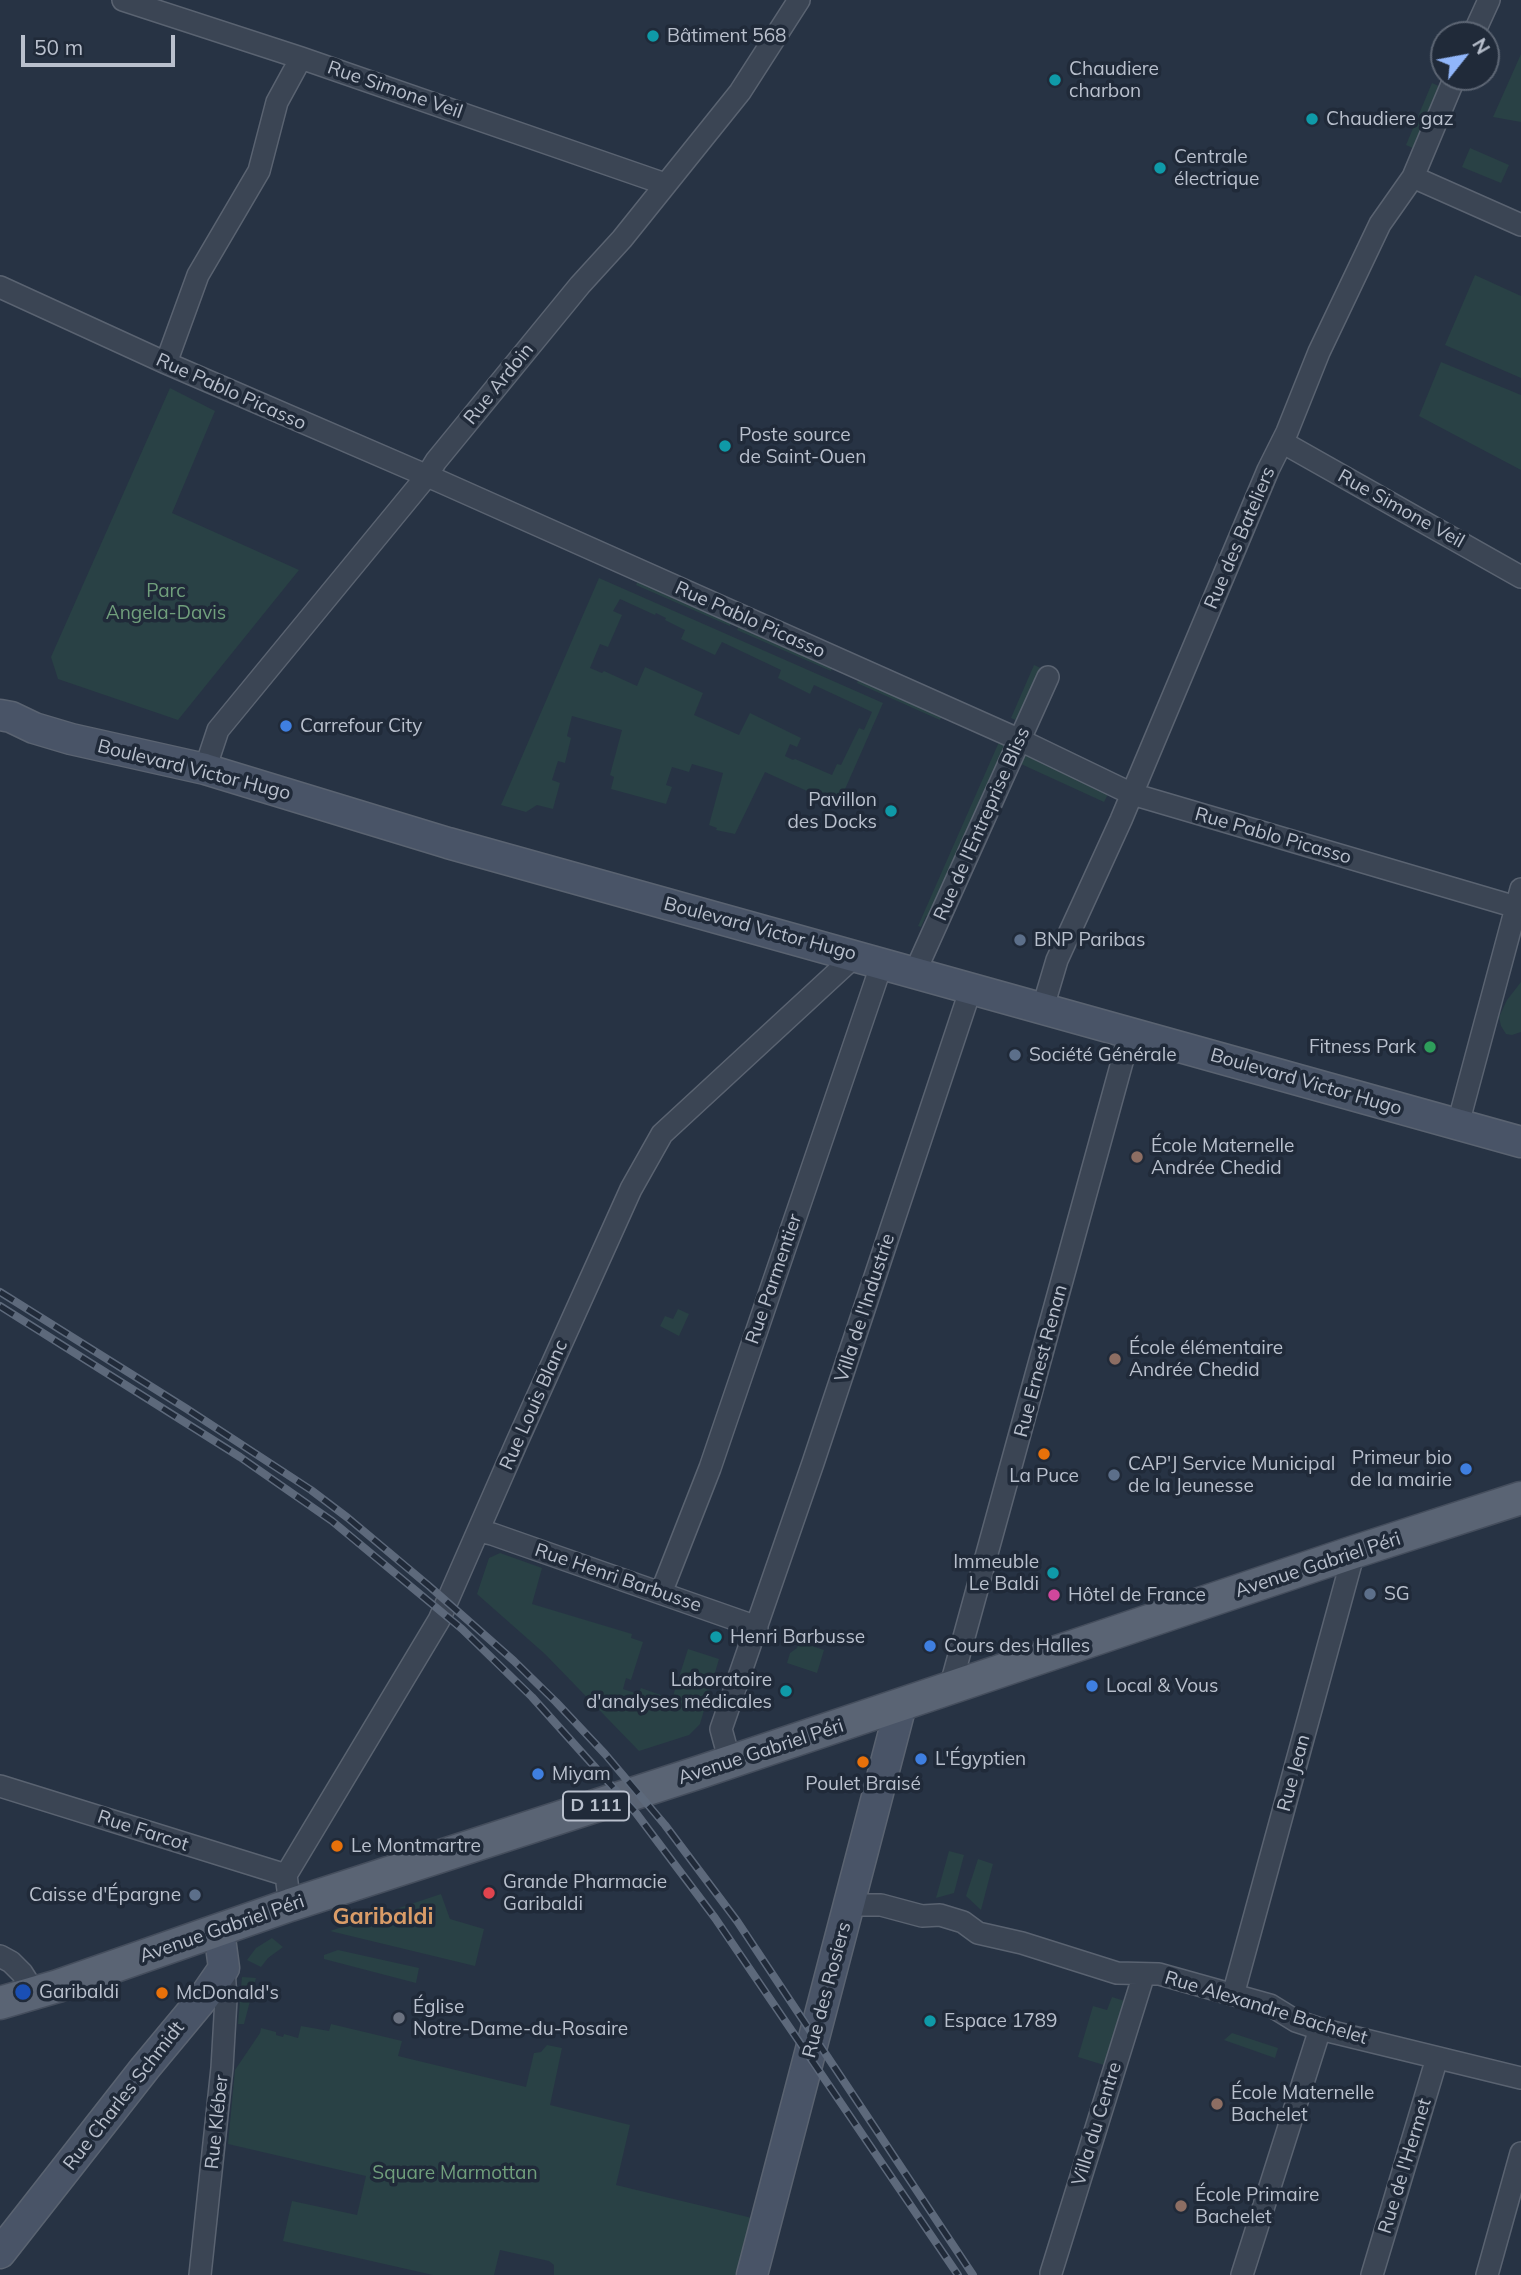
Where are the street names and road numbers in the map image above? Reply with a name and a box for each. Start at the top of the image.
street label: Rue Simone Veil [325,56,465,124]
street label: Rue Ardoin [459,339,539,429]
street label: Rue Pablo Picasso [152,349,310,435]
street label: Rue des Bateliers [1200,463,1280,613]
street label: Rue Simone Veil [1334,465,1468,553]
street label: Rue Pablo Picasso [671,577,829,663]
street label: Rue de l'Entreprise Bliss [929,724,1035,924]
street label: Boulevard Victor Hugo [95,735,293,805]
street label: Rue Pablo Picasso [1192,803,1354,869]
street label: Boulevard Victor Hugo [661,892,859,966]
street label: Boulevard Victor Hugo [1208,1044,1404,1120]
street label: Rue Parmentier [741,1211,807,1347]
street label: Villa de l'Industrie [830,1231,900,1385]
street label: Rue Ernest Renan [1010,1282,1072,1440]
street label: Rue Louis Blanc [495,1337,573,1473]
street label: Avenue Gabriel Péri [1232,1527,1404,1603]
street label: Rue Henri Barbusse [532,1539,704,1617]
street label: Avenue Gabriel Péri [675,1714,847,1790]
street label: Rue Jean [1273,1732,1315,1814]
road number: D 111 [563,1792,629,1820]
street label: Rue Farcot [95,1806,191,1856]
street label: Avenue Gabriel Péri [137,1890,307,1968]
street label: Rue des Rosiers [798,1920,856,2060]
street label: Rue Alexandre Bachelet [1162,1966,1370,2050]
street label: Rue Charles Schmidt [59,2017,189,2175]
street label: Villa du Centre [1067,2059,1127,2189]
street label: Rue Kléber [201,2074,233,2170]
street label: Rue de l'Hermet [1374,2096,1436,2236]

